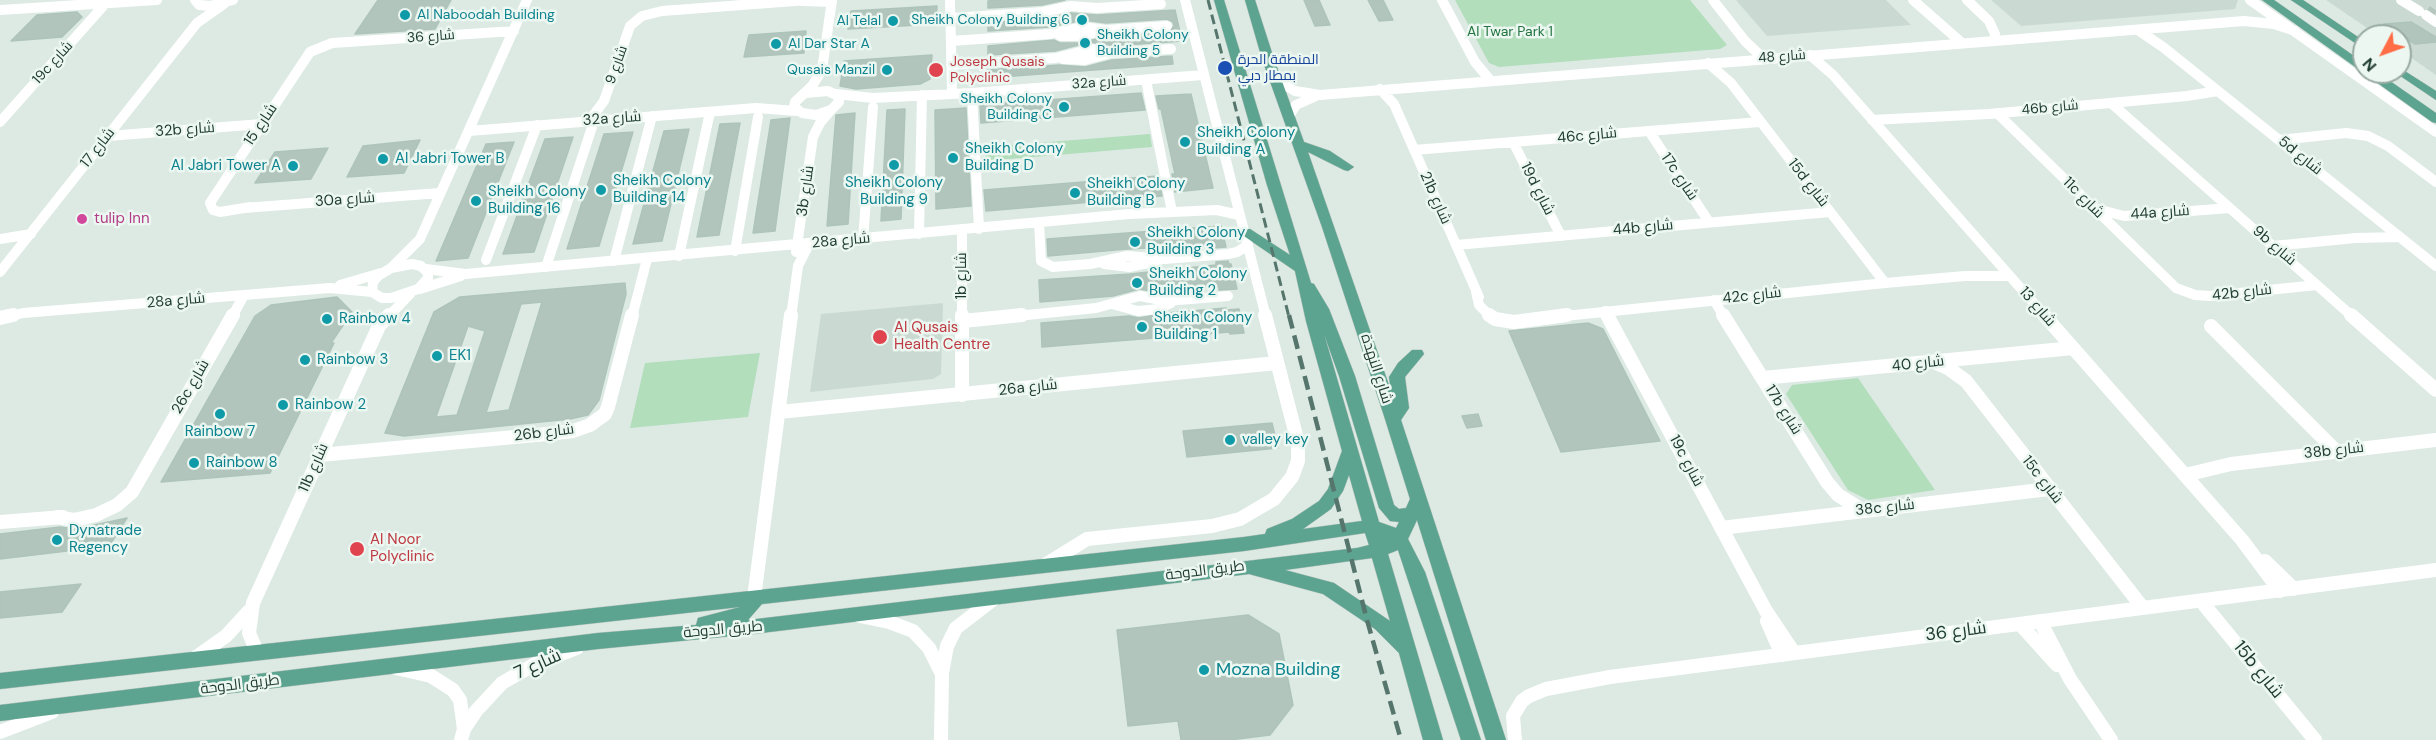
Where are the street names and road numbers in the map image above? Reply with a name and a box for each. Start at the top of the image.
street label: شارع 36 [407,27,455,47]
street label: 19c شارع [29,38,77,88]
street label: شارع 9 [602,44,632,86]
street label: شارع 48 [1758,47,1806,67]
street label: 32a شارع [1071,73,1127,93]
street label: 46b شارع [2021,97,2079,119]
street label: شارع 15 [240,101,282,149]
street label: 32a شارع [582,108,642,130]
street label: 32b شارع [154,119,216,141]
street label: شارع 17 [77,124,119,172]
street label: 46c شارع [1556,124,1618,148]
street label: 5d شارع [2274,133,2326,179]
street label: 17c شارع [1657,150,1701,204]
street label: 15d شارع [1784,155,1832,211]
street label: 19d شارع [1516,160,1558,218]
street label: 3b شارع [794,164,818,218]
street label: 21b شارع [1415,169,1455,227]
street label: 11c شارع [2059,174,2107,222]
street label: 30a شارع [314,189,376,211]
street label: 44a شارع [2130,202,2190,224]
street label: 44b شارع [1612,216,1674,240]
street label: 9b شارع [2249,222,2299,270]
street label: 28a شارع [811,229,871,253]
street label: 1b شارع [953,252,971,300]
street label: 42b شارع [2211,281,2273,305]
street label: 42c شارع [1722,284,1782,308]
street label: شارع 13 [2015,284,2059,330]
street label: 28a شارع [146,289,206,313]
street label: شارع النهدة [1356,332,1396,406]
street label: شارع 40 [1891,352,1945,376]
street label: 26c شارع [168,357,214,417]
street label: 26a شارع [998,376,1058,400]
street label: 17b شارع [1761,382,1805,438]
street label: 26b شارع [513,420,575,446]
street label: 19c شارع [1665,432,1707,490]
street label: 38b شارع [2303,439,2365,463]
street label: 11b شارع [295,441,333,495]
street label: 15c شارع [2018,453,2066,507]
street label: 38c شارع [1854,496,1916,520]
street label: طريق الدوحة [1164,557,1246,585]
street label: طريق الدوحة [683,618,763,642]
street label: شارع 36 [1924,618,1988,646]
street label: 15b شارع [2228,637,2288,703]
street label: شارع 7 [511,645,565,685]
street label: طريق الدوحة [199,671,281,699]

